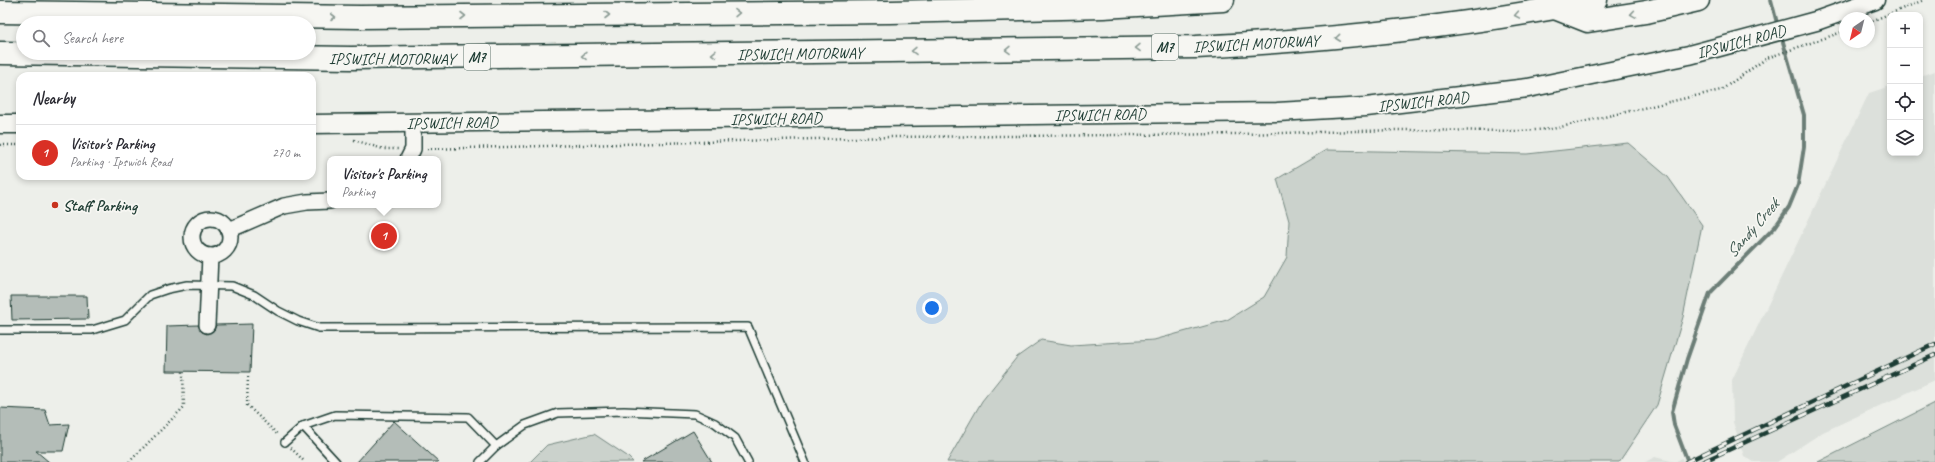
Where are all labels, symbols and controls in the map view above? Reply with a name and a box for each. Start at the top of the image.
one-way arrow [734,9,740,17]
one-way arrow [1630,9,1636,18]
one-way arrow [1513,10,1520,19]
one-way arrow [604,11,610,19]
one-way arrow [460,12,466,20]
north arrow [1839,12,1875,48]
map controls [1887,12,1923,156]
button: + [1887,12,1923,48]
one-way arrow [330,13,336,21]
search box [16,16,316,60]
street label: IPSWICH ROAD [1695,20,1790,63]
icon: search [30,27,52,49]
text: Search here [62,29,123,48]
street label: IPSWICH MOTORWAY [1192,31,1323,57]
one-way arrow [1335,33,1341,42]
road number: M7 [1152,34,1178,60]
street label: IPSWICH MOTORWAY [737,43,866,65]
one-way arrow [1135,43,1141,52]
road number: M7 [464,44,490,70]
one-way arrow [1005,46,1011,54]
one-way arrow [911,47,917,55]
button: − [1887,48,1923,84]
street label: IPSWICH MOTORWAY [329,49,458,69]
one-way arrow [711,50,717,58]
one-way arrow [581,52,587,60]
button: locate [1887,84,1923,120]
street label: IPSWICH ROAD [1377,87,1471,117]
text: Nearby [32,88,75,109]
street label: IPSWICH ROAD [1054,104,1147,126]
street label: IPSWICH ROAD [730,108,823,130]
street label: IPSWICH ROAD [406,112,499,134]
button: layers [1887,120,1923,156]
text: Visitor's Parking [70,135,154,154]
text: 1 [42,145,48,161]
text: 270 m [272,145,300,161]
text: Parking · Ipswich Road [70,154,172,170]
popup [327,156,441,208]
text: Visitor's Parking [342,165,426,184]
text: Parking [342,184,375,200]
water label: Sandy Creek [1721,192,1786,262]
place label: Staff Parking [63,196,139,216]
marker: Staff Parking [50,200,60,210]
pin: 1 [371,221,397,251]
your location [922,298,942,318]

